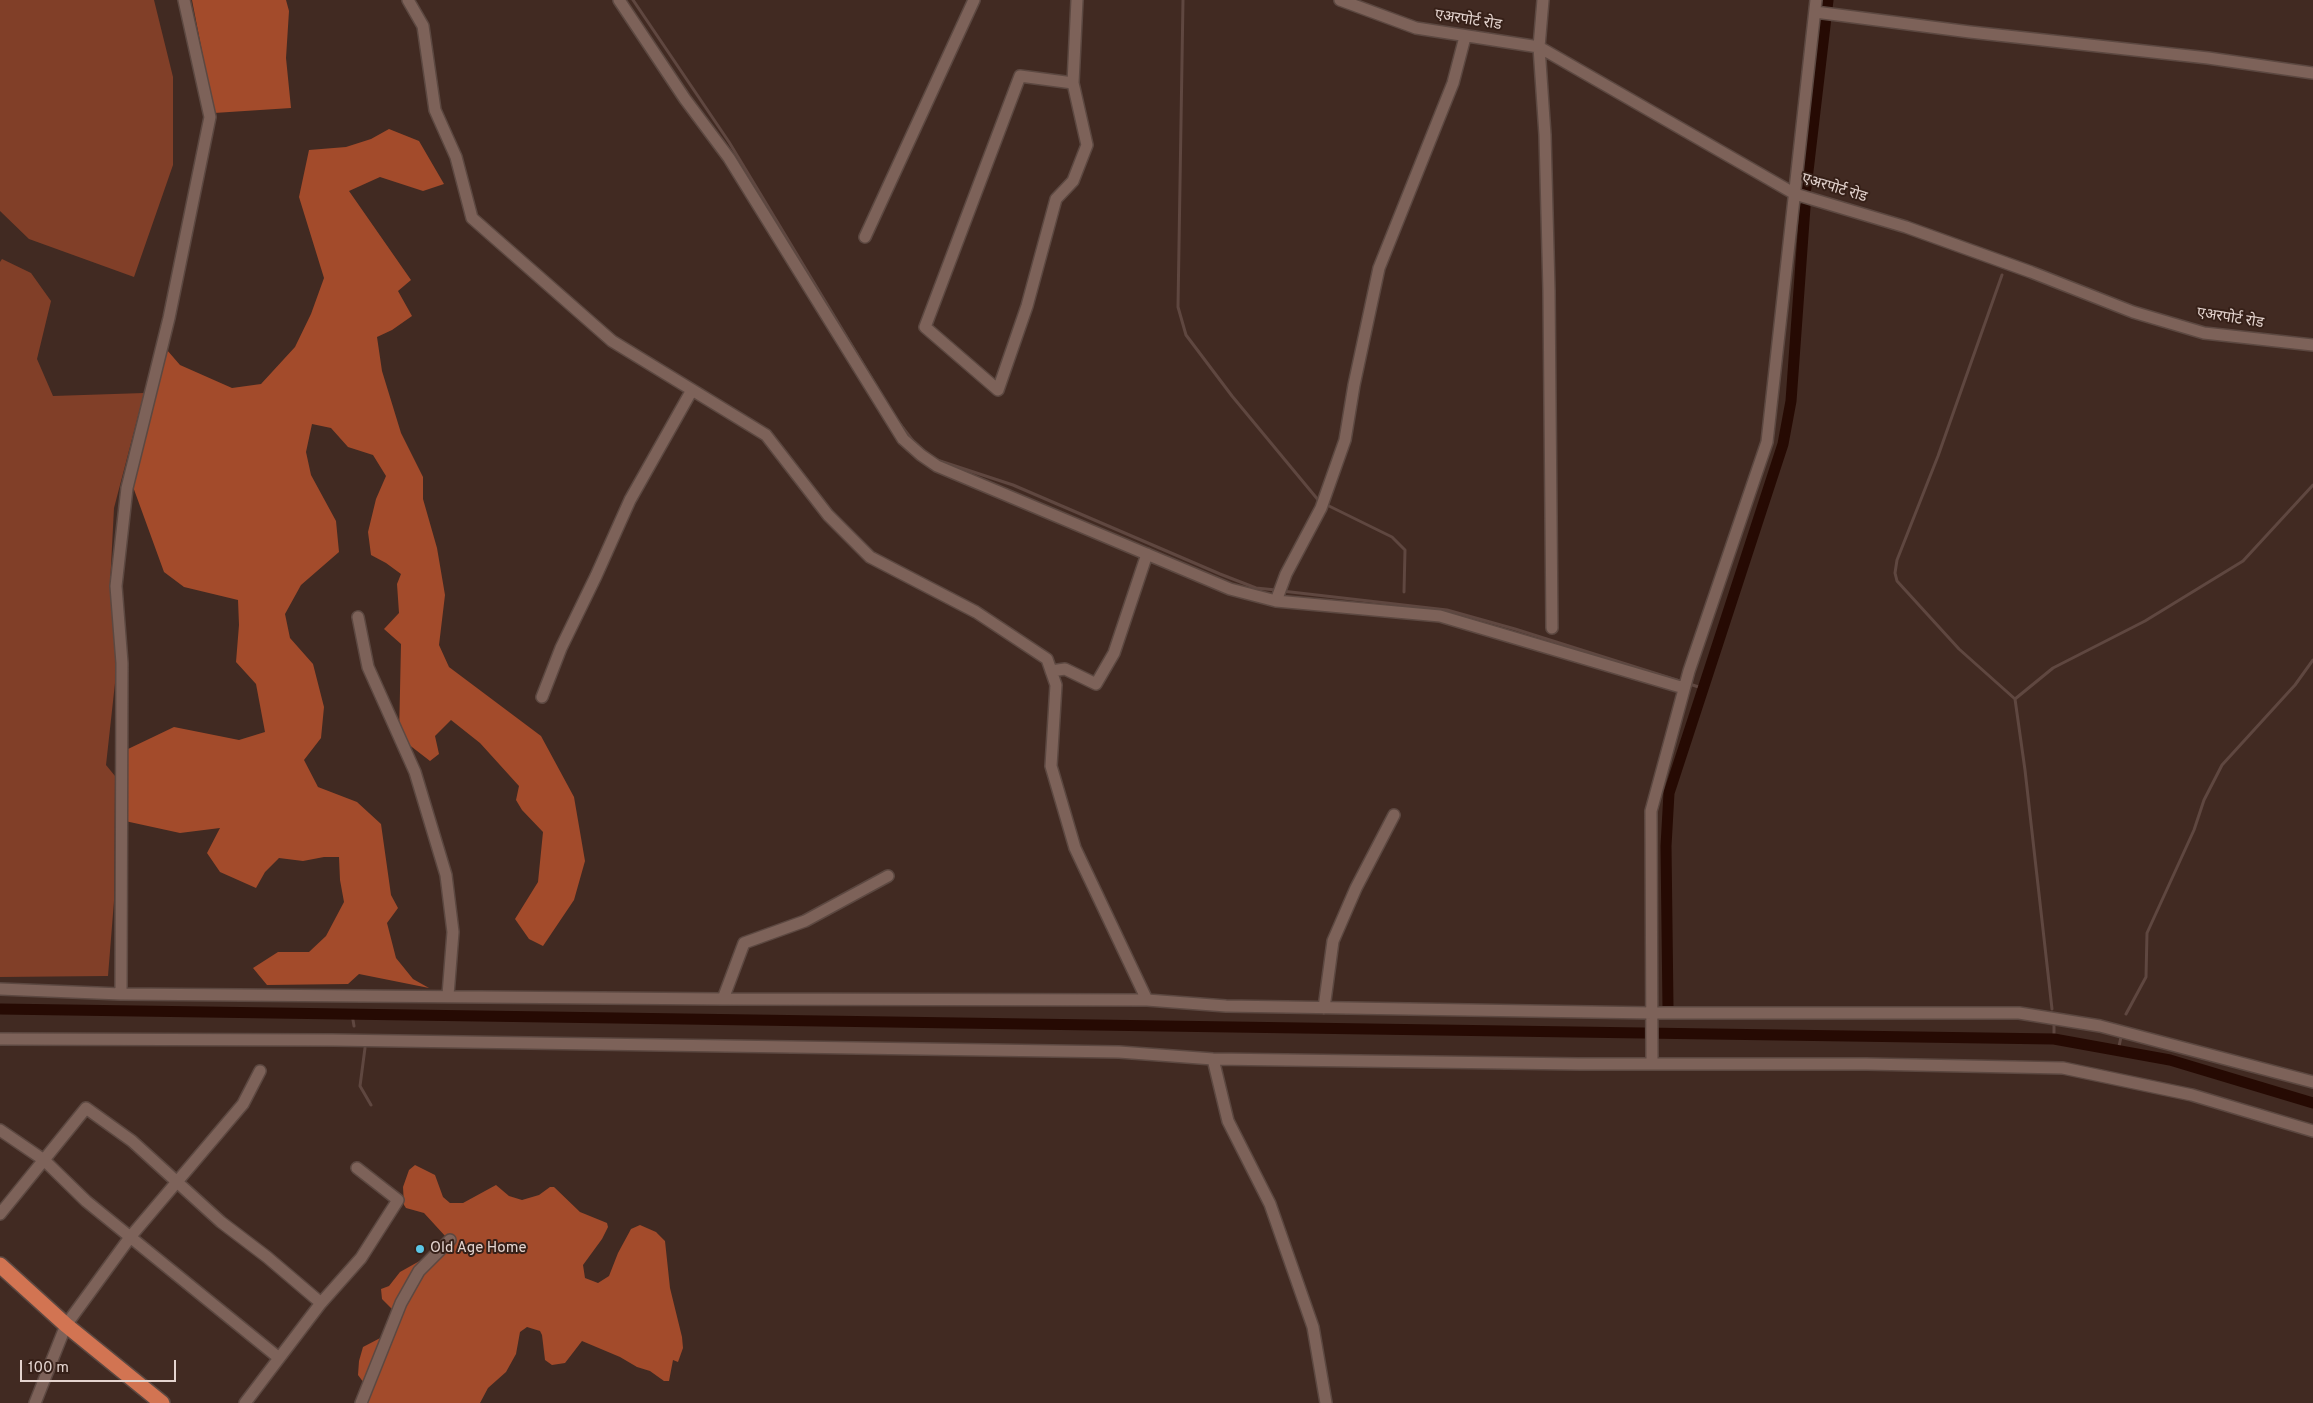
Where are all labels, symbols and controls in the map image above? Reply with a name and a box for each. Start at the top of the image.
street label: एअरपोर्ट रोड [1433,7,1503,35]
street label: एअरपोर्ट रोड [1799,171,1869,207]
street label: एअरपोर्ट रोड [2195,305,2265,333]
place label: Old Age Home [430,1240,527,1258]
marker: Old Age Home [414,1243,426,1255]
scale bar [22,1350,179,1382]
text: 100 m [28,1359,69,1378]

